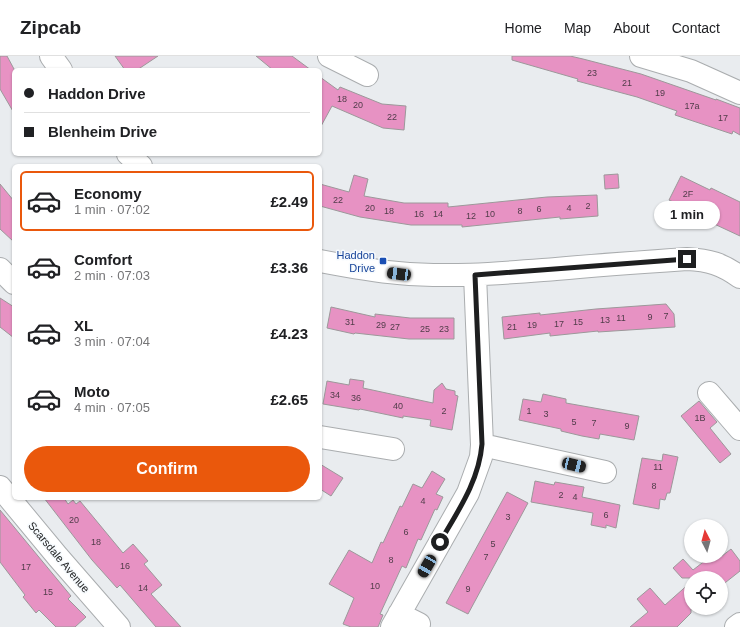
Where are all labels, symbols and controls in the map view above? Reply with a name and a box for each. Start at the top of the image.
text: Zipcab [20,17,81,38]
text: Home [505,20,542,36]
text: Map [564,20,591,36]
text: About [613,20,650,36]
text: Contact [672,20,720,36]
house number: 23 [587,68,597,78]
house number: 21 [622,78,632,88]
text: Haddon Drive [48,85,146,102]
house number: 19 [655,88,665,98]
house number: 18 [337,94,347,104]
house number: 20 [353,100,363,110]
house number: 17a [684,101,700,111]
house number: 22 [387,112,397,122]
house number: 17 [718,113,728,123]
text: Blenheim Drive [48,123,157,140]
icon: car [26,183,62,219]
text: Economy [74,185,142,202]
house number: 2F [683,189,694,199]
text: £2.49 [270,193,308,210]
house number: 22 [333,195,343,205]
house number: 2 [585,201,591,211]
callout: 1 min [654,201,720,229]
text: 1 min · 07:02 [74,202,150,217]
house number: 20 [365,203,375,213]
house number: 4 [566,203,572,213]
house number: 6 [536,204,542,214]
house number: 18 [384,206,394,216]
house number: 8 [517,206,523,216]
text: 1 min [670,207,704,222]
house number: 16 [414,209,424,219]
house number: 14 [433,209,443,219]
house number: 10 [485,209,495,219]
house number: 12 [466,211,476,221]
icon: car [26,249,62,285]
place label: Haddon Drive [336,249,375,274]
route end [678,250,696,268]
text: Comfort [74,251,132,268]
marker: Haddon Drive [378,256,388,266]
text: £3.36 [270,259,308,276]
car [386,267,412,281]
text: 2 min · 07:03 [74,268,150,283]
house number: 7 [663,311,669,321]
house number: 9 [647,312,653,322]
house number: 11 [616,313,626,323]
icon: car [26,315,62,351]
house number: 13 [600,315,610,325]
text: XL [74,317,93,334]
house number: 31 [345,317,355,327]
house number: 15 [573,317,583,327]
house number: 17 [554,319,564,329]
house number: 29 [376,320,386,330]
house number: 19 [527,320,537,330]
house number: 27 [390,322,400,332]
house number: 21 [507,322,517,332]
house number: 25 [420,324,430,334]
house number: 23 [439,324,449,334]
text: £4.23 [270,325,308,342]
text: 3 min · 07:04 [74,334,150,349]
icon: car [26,381,62,417]
text: Moto [74,383,110,400]
house number: 34 [330,390,340,400]
text: £2.65 [270,391,308,408]
house number: 36 [351,393,361,403]
text: 4 min · 07:05 [74,400,150,415]
house number: 40 [393,401,403,411]
house number: 2 [441,406,447,416]
house number: 1 [526,406,532,416]
house number: 3 [543,409,549,419]
house number: 1B [694,413,706,423]
house number: 5 [571,417,577,427]
house number: 7 [591,418,597,428]
house number: 9 [624,421,630,431]
button: Confirm [24,446,310,492]
car [561,456,587,474]
house number: 11 [653,462,663,472]
house number: 8 [651,481,657,491]
house number: 2 [558,490,564,500]
house number: 4 [572,492,578,502]
house number: 4 [420,496,426,506]
house number: 6 [603,510,609,520]
house number: 3 [505,512,511,522]
house number: 20 [69,515,79,525]
street label: Scarsdale Avenue [26,519,92,595]
north arrow [684,519,728,563]
map controls [684,519,728,615]
house number: 6 [403,527,409,537]
route start [431,533,449,551]
house number: 18 [91,537,101,547]
house number: 5 [490,539,496,549]
house number: 7 [483,552,489,562]
car [416,553,438,579]
house number: 8 [388,555,394,565]
house number: 16 [120,561,130,571]
house number: 17 [21,562,31,572]
button: locate [684,571,728,615]
house number: 10 [370,581,380,591]
house number: 14 [138,583,148,593]
house number: 9 [465,584,471,594]
house number: 15 [43,587,53,597]

